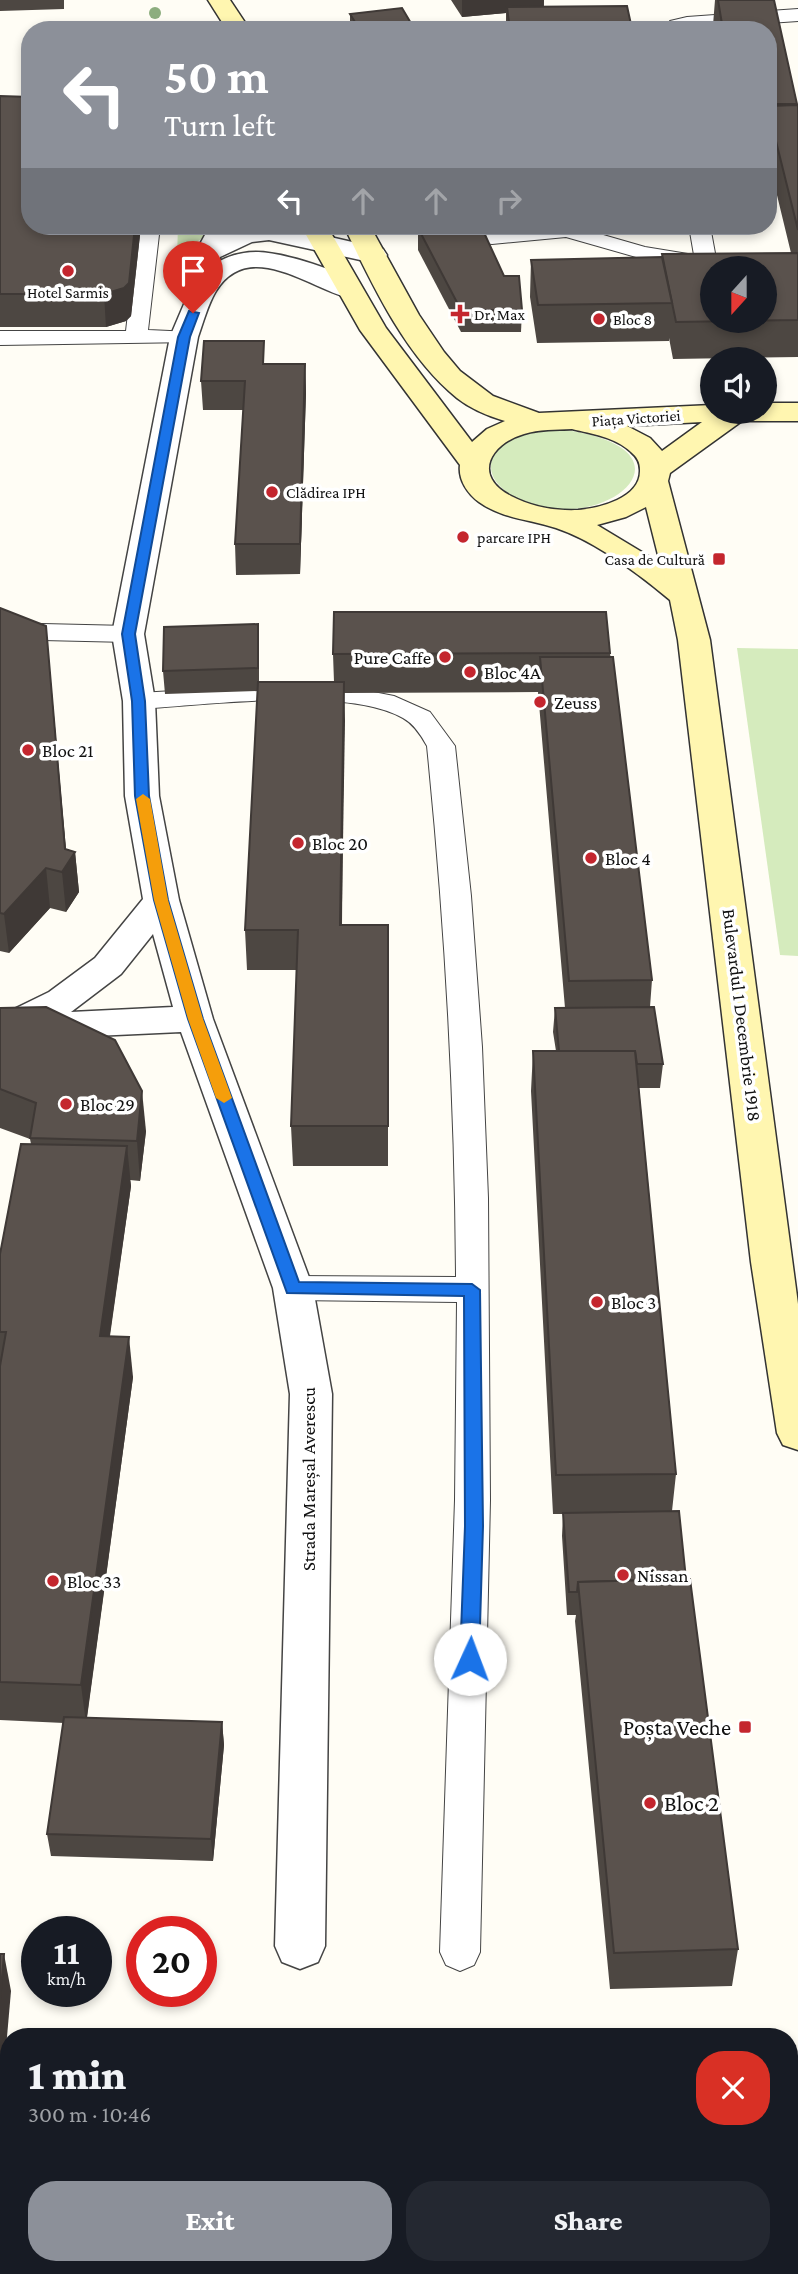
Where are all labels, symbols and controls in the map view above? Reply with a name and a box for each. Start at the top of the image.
icon: left [49,49,140,140]
text: 50 m [164,49,269,104]
text: Turn left [164,107,275,143]
icon: left [271,182,309,220]
icon: ahead [344,182,382,220]
icon: ahead [417,182,455,220]
icon: right [490,182,528,220]
pin [163,241,223,313]
icon: arrive [174,252,212,290]
north arrow [700,256,777,332]
map controls [700,256,777,424]
marker: Hotel Sarmis [60,263,76,279]
place label: Hotel Sarmis [27,284,109,301]
marker: Dr. Max [452,306,468,322]
place label: Dr. Max [474,306,525,323]
marker: Bloc 8 [591,311,607,327]
place label: Bloc 8 [613,311,652,328]
button: sound [700,347,777,424]
street label: Piața Victoriei [591,406,681,432]
marker: Clădirea IPH [264,484,280,500]
place label: Clădirea IPH [286,484,366,501]
marker: parcare IPH [455,529,471,545]
place label: parcare IPH [477,529,551,547]
place label: Casa de Cultură [604,551,706,568]
marker: Casa de Cultură [711,551,727,567]
place label: Pure Caffe [354,647,431,668]
marker: Pure Caffe [437,649,453,665]
place label: Bloc 4A [484,662,541,683]
marker: Bloc 4A [462,664,478,680]
place label: Zeuss [554,692,597,713]
marker: Zeuss [532,694,548,710]
place label: Bloc 21 [42,740,94,761]
marker: Bloc 21 [20,742,36,758]
place label: Bloc 20 [312,833,368,854]
marker: Bloc 20 [290,835,306,851]
place label: Bloc 4 [605,848,651,869]
marker: Bloc 4 [583,850,599,866]
street label: Bulevardul 1 Decembrie 1918 [719,907,765,1123]
place label: Bloc 29 [80,1094,135,1115]
marker: Bloc 29 [58,1096,74,1112]
place label: Bloc 3 [611,1292,656,1313]
marker: Bloc 3 [589,1294,605,1310]
street label: Strada Mareșal Averescu [298,1387,321,1571]
place label: Nissan [637,1565,688,1586]
marker: Nissan [615,1567,631,1583]
place label: Bloc 33 [67,1571,121,1592]
marker: Bloc 33 [45,1573,61,1589]
position arrow [433,1622,507,1696]
place label: Poșta Veche [623,1714,731,1742]
marker: Poșta Veche [737,1719,753,1735]
place label: Bloc 2 [664,1790,719,1816]
marker: Bloc 2 [642,1795,658,1811]
speed limit sign: 20 [126,1916,217,2007]
text: 11 [53,1933,80,1972]
text: km/h [47,1969,86,1989]
text: 1 min [28,2051,126,2098]
button: close [696,2051,770,2125]
text: 300 m · 10:46 [28,2101,151,2127]
button: Exit [28,2181,392,2261]
button: Share [406,2181,770,2261]

